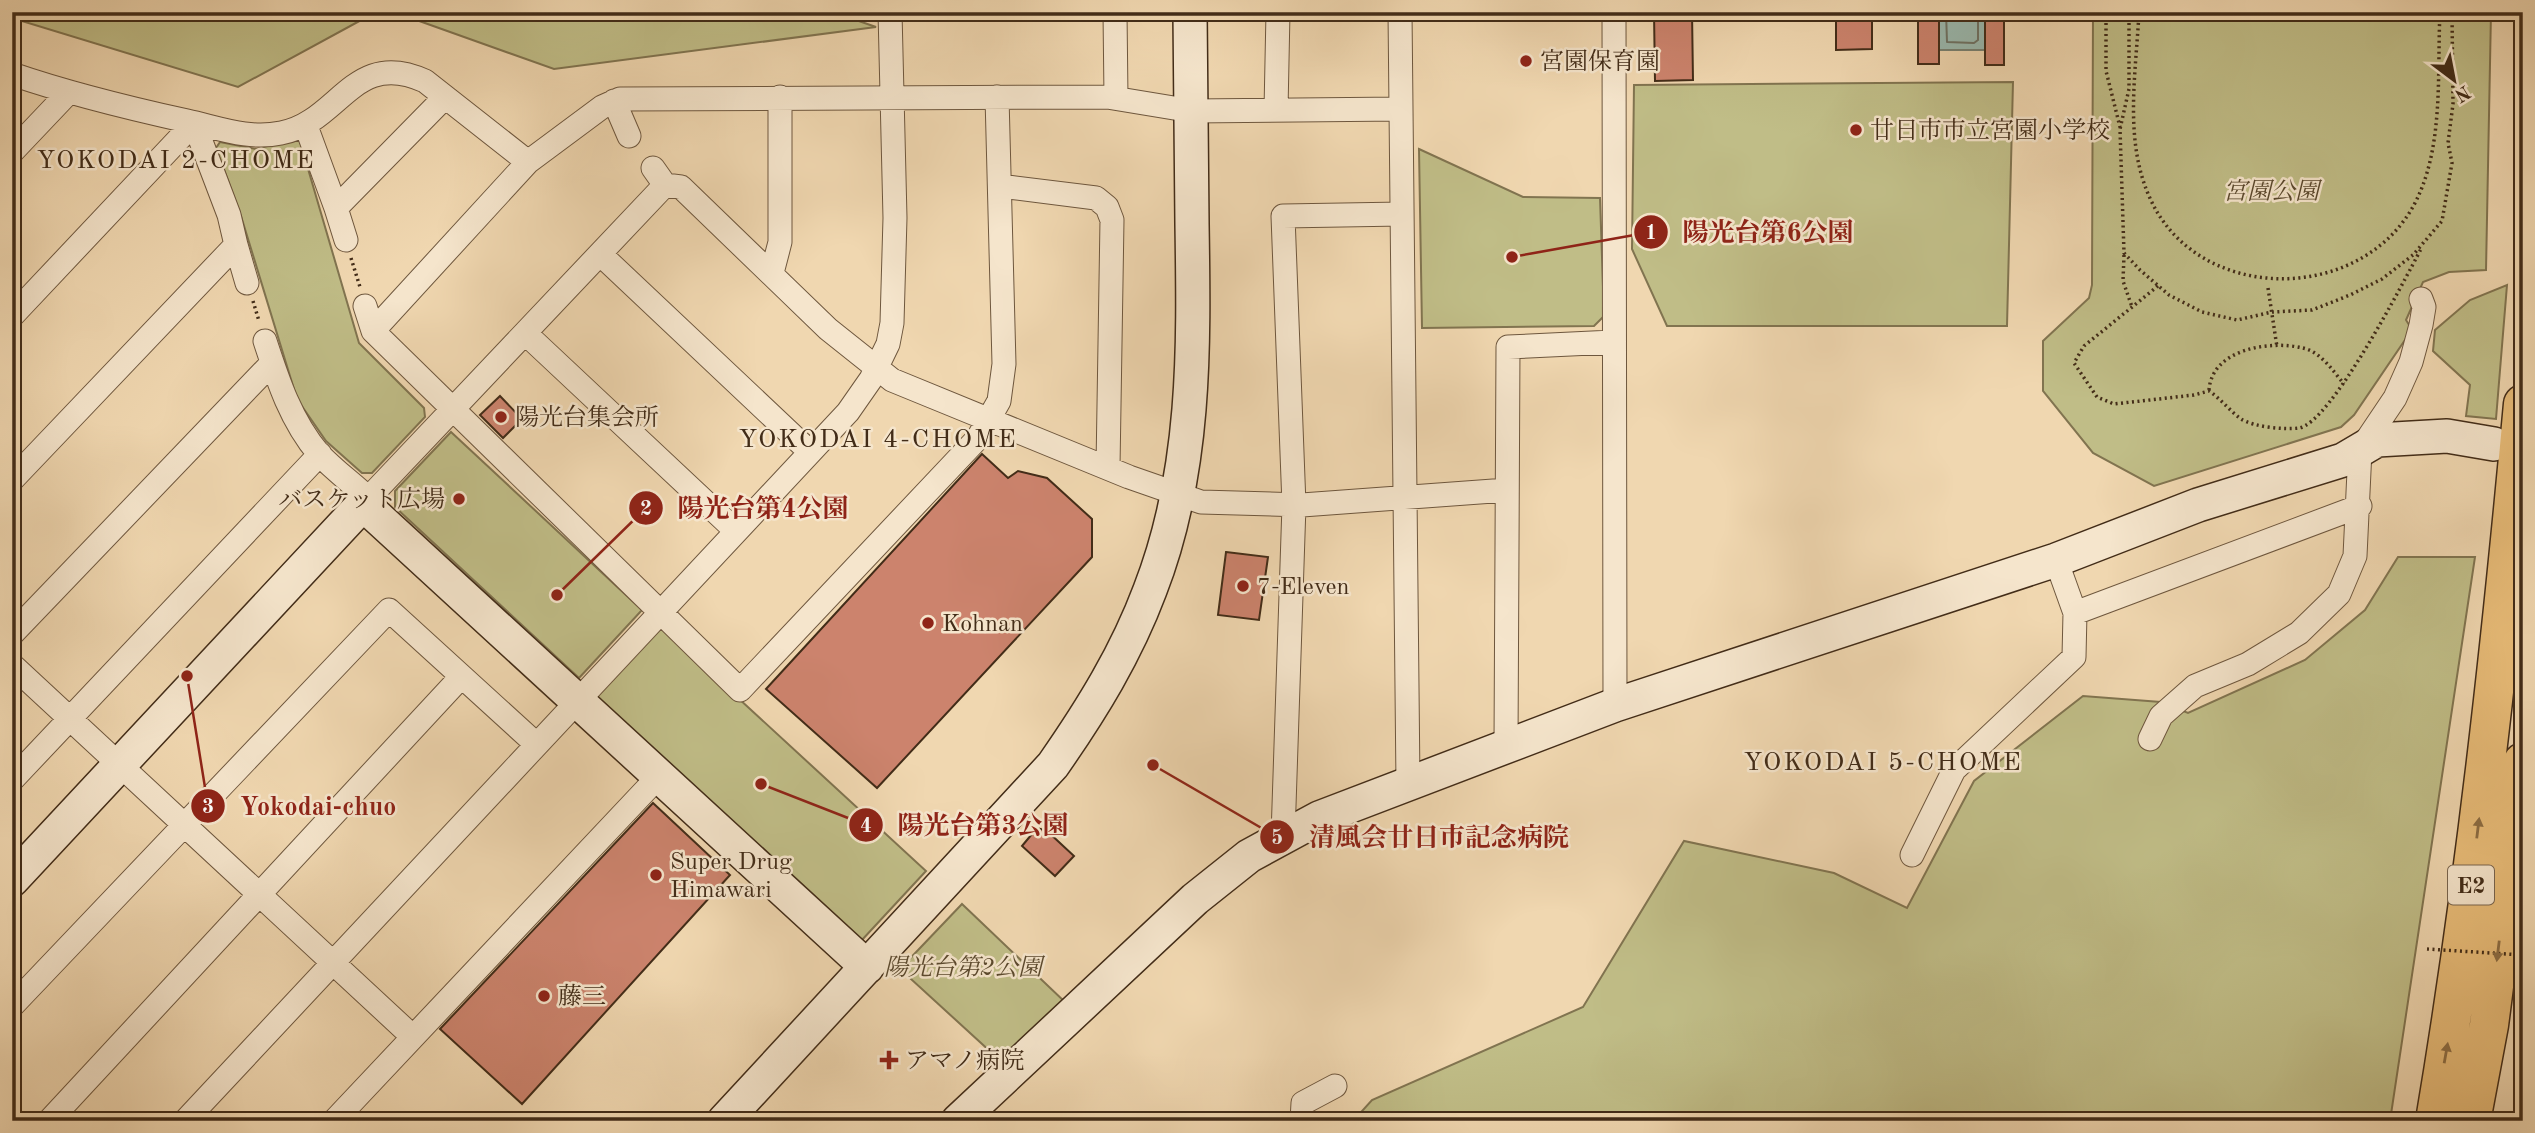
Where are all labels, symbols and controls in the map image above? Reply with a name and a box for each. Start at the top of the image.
north arrow [2420,46,2490,116]
place label: 宮園保育園 [1540,48,1660,75]
marker: 宮園保育園 [1518,53,1534,69]
text: N [2450,80,2473,104]
place label: 廿日市市立宮園小学校 [1870,117,2110,144]
marker: 廿日市市立宮園小学校 [1848,122,1864,138]
district label: YOKODAI 2-CHOME [36,148,316,174]
park label: 宮園公園 [2223,178,2323,205]
callout: 陽光台第6公園 [1634,209,1868,256]
text: 陽光台第6公園 [1682,218,1854,247]
text: 1 [1645,223,1657,244]
place label: 陽光台集会所 [515,404,659,431]
marker: 陽光台集会所 [493,409,509,425]
district label: YOKODAI 4-CHOME [738,427,1018,453]
callout: 陽光台第4公園 [629,484,863,531]
place label: バスケット広場 [278,486,445,513]
marker: バスケット広場 [451,491,467,507]
text: 陽光台第4公園 [677,494,849,523]
text: 2 [640,499,652,520]
place label: 7-Eleven [1257,576,1349,600]
marker: 7-Eleven [1235,578,1251,594]
place label: Kohnan [942,613,1023,637]
marker: Kohnan [920,615,936,631]
district label: YOKODAI 5-CHOME [1743,750,2023,776]
callout: Yokodai-chuo [191,782,411,829]
text: Yokodai-chuo [240,795,396,821]
text: 3 [202,797,214,818]
callout: 陽光台第3公園 [848,801,1082,848]
text: 陽光台第3公園 [897,811,1069,840]
callout: 清風会廿日市記念病院 [1260,814,1583,861]
text: 4 [860,816,872,837]
one-way arrow [2473,817,2484,839]
text: 清風会廿日市記念病院 [1309,823,1569,852]
text: 5 [1271,828,1283,849]
place label: Super Drug Himawari [670,851,792,903]
road number: E2 [2448,866,2494,904]
marker: Super Drug Himawari [648,867,664,883]
one-way arrow [2493,941,2504,963]
park label: 陽光台第2公園 [884,954,1046,981]
place label: 藤三 [558,983,606,1010]
marker: 藤三 [536,988,552,1004]
one-way arrow [2441,1042,2452,1064]
place label: アマノ病院 [905,1047,1024,1074]
marker: アマノ病院 [879,1050,899,1070]

